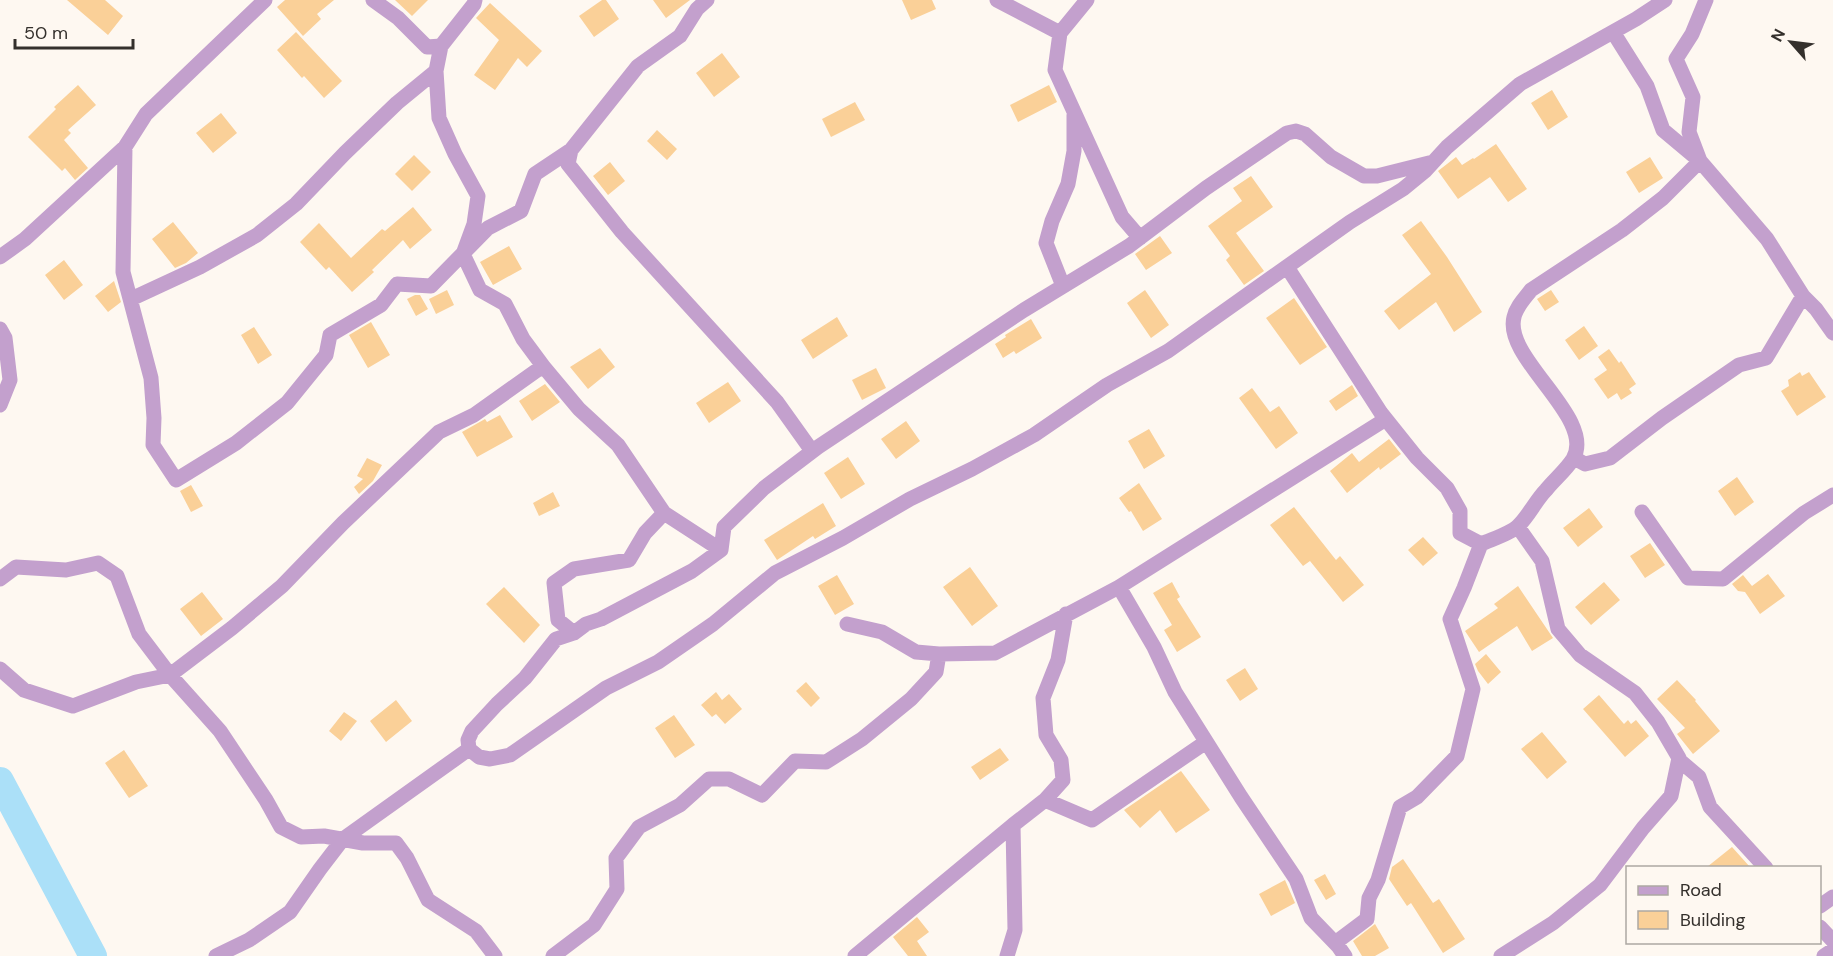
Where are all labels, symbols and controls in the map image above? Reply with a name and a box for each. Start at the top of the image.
scale bar [15,12,134,50]
north arrow [1761,12,1821,72]
text: 50 m [24,21,68,45]
text: N [1766,25,1790,45]
legend [1626,866,1821,944]
text: Road [1680,878,1722,902]
text: Building [1680,908,1745,932]

